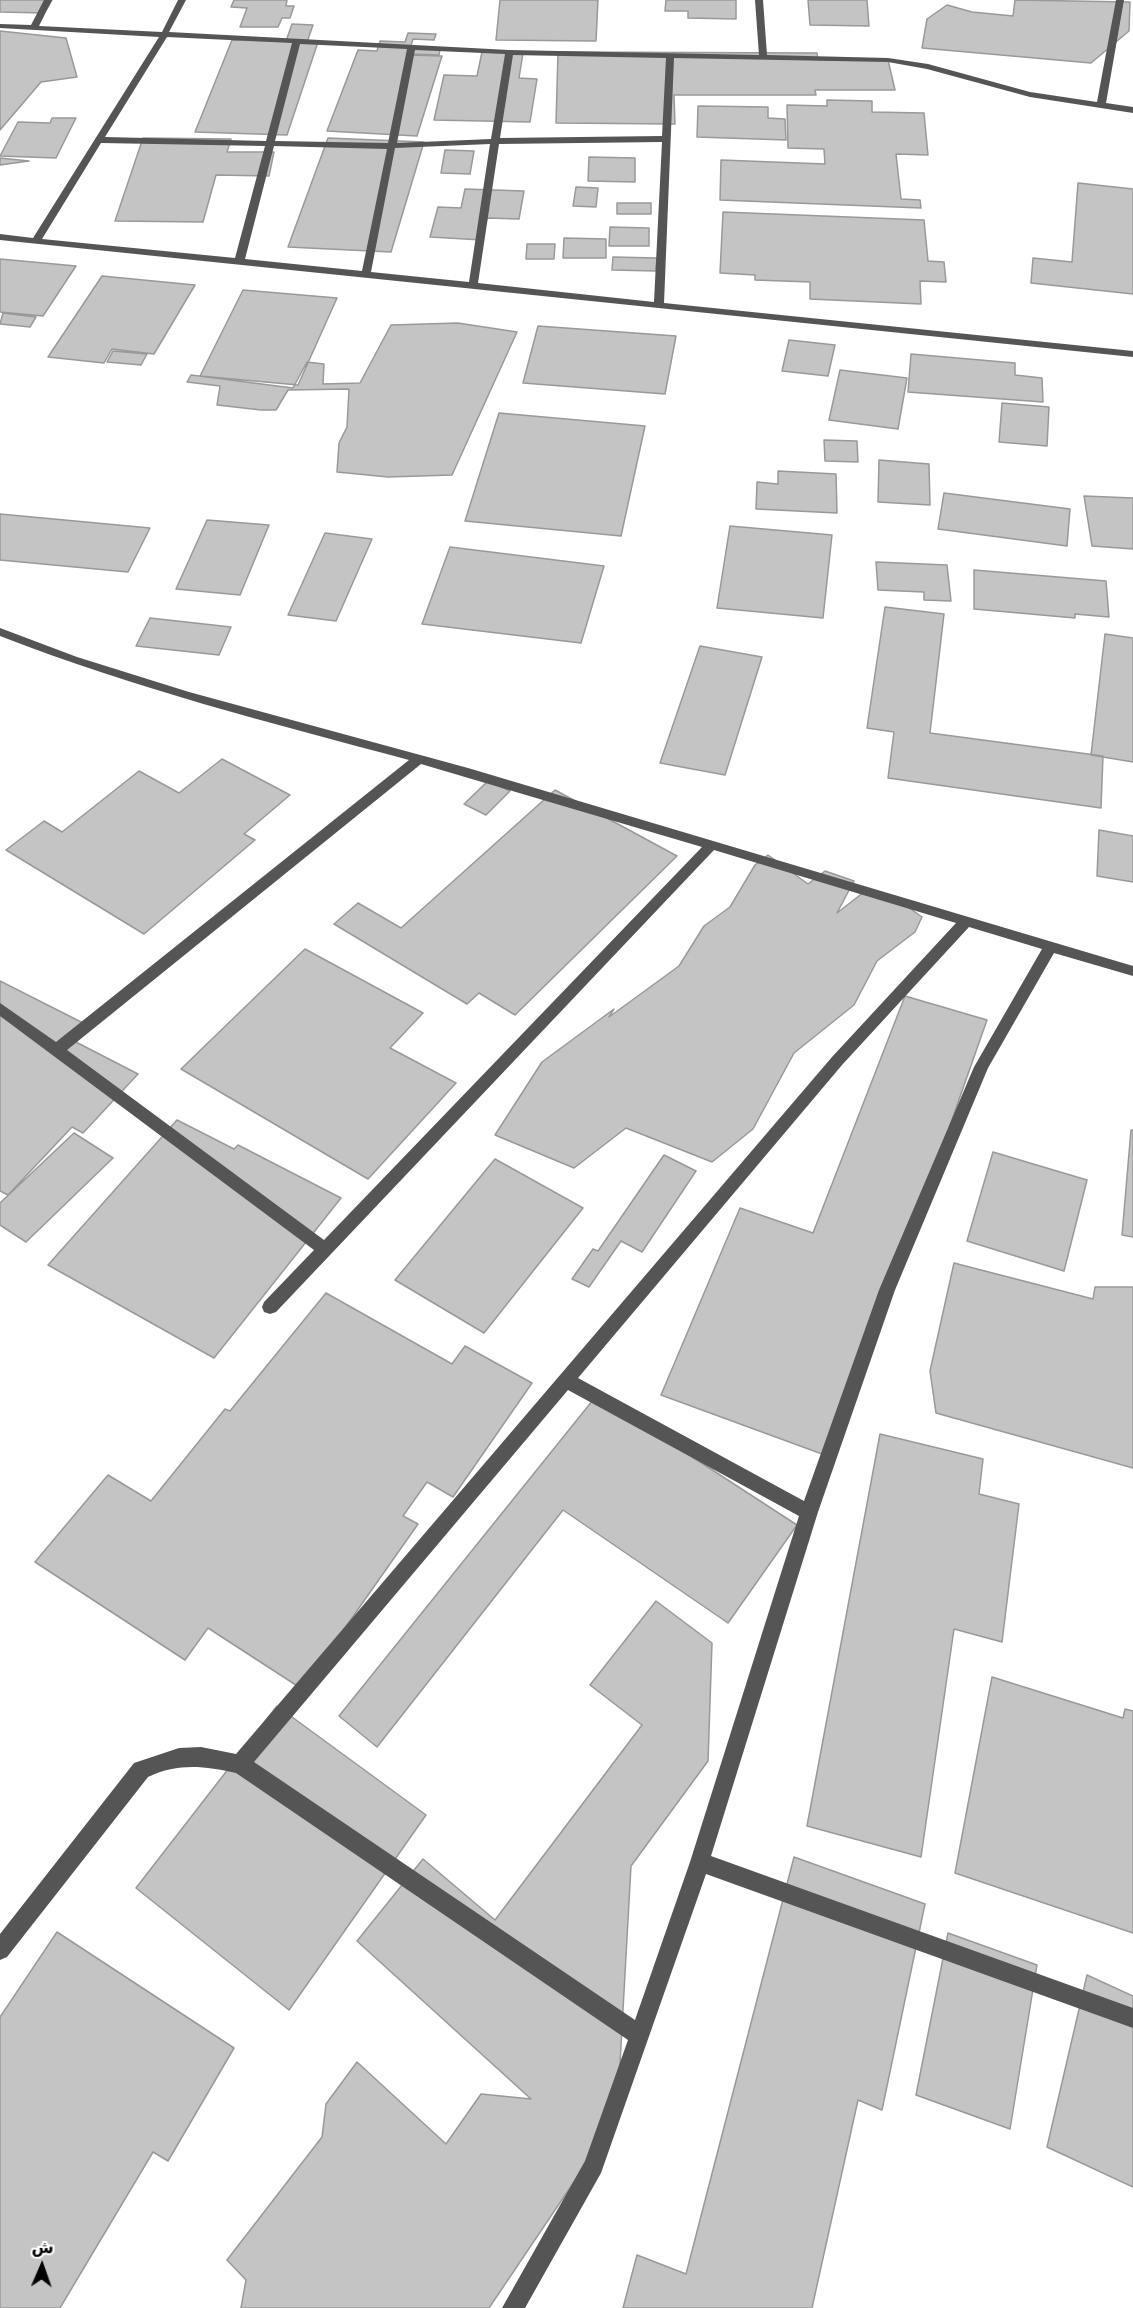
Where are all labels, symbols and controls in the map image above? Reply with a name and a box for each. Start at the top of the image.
north arrow [12,2236,72,2296]
text: ش [31,2238,54,2257]

